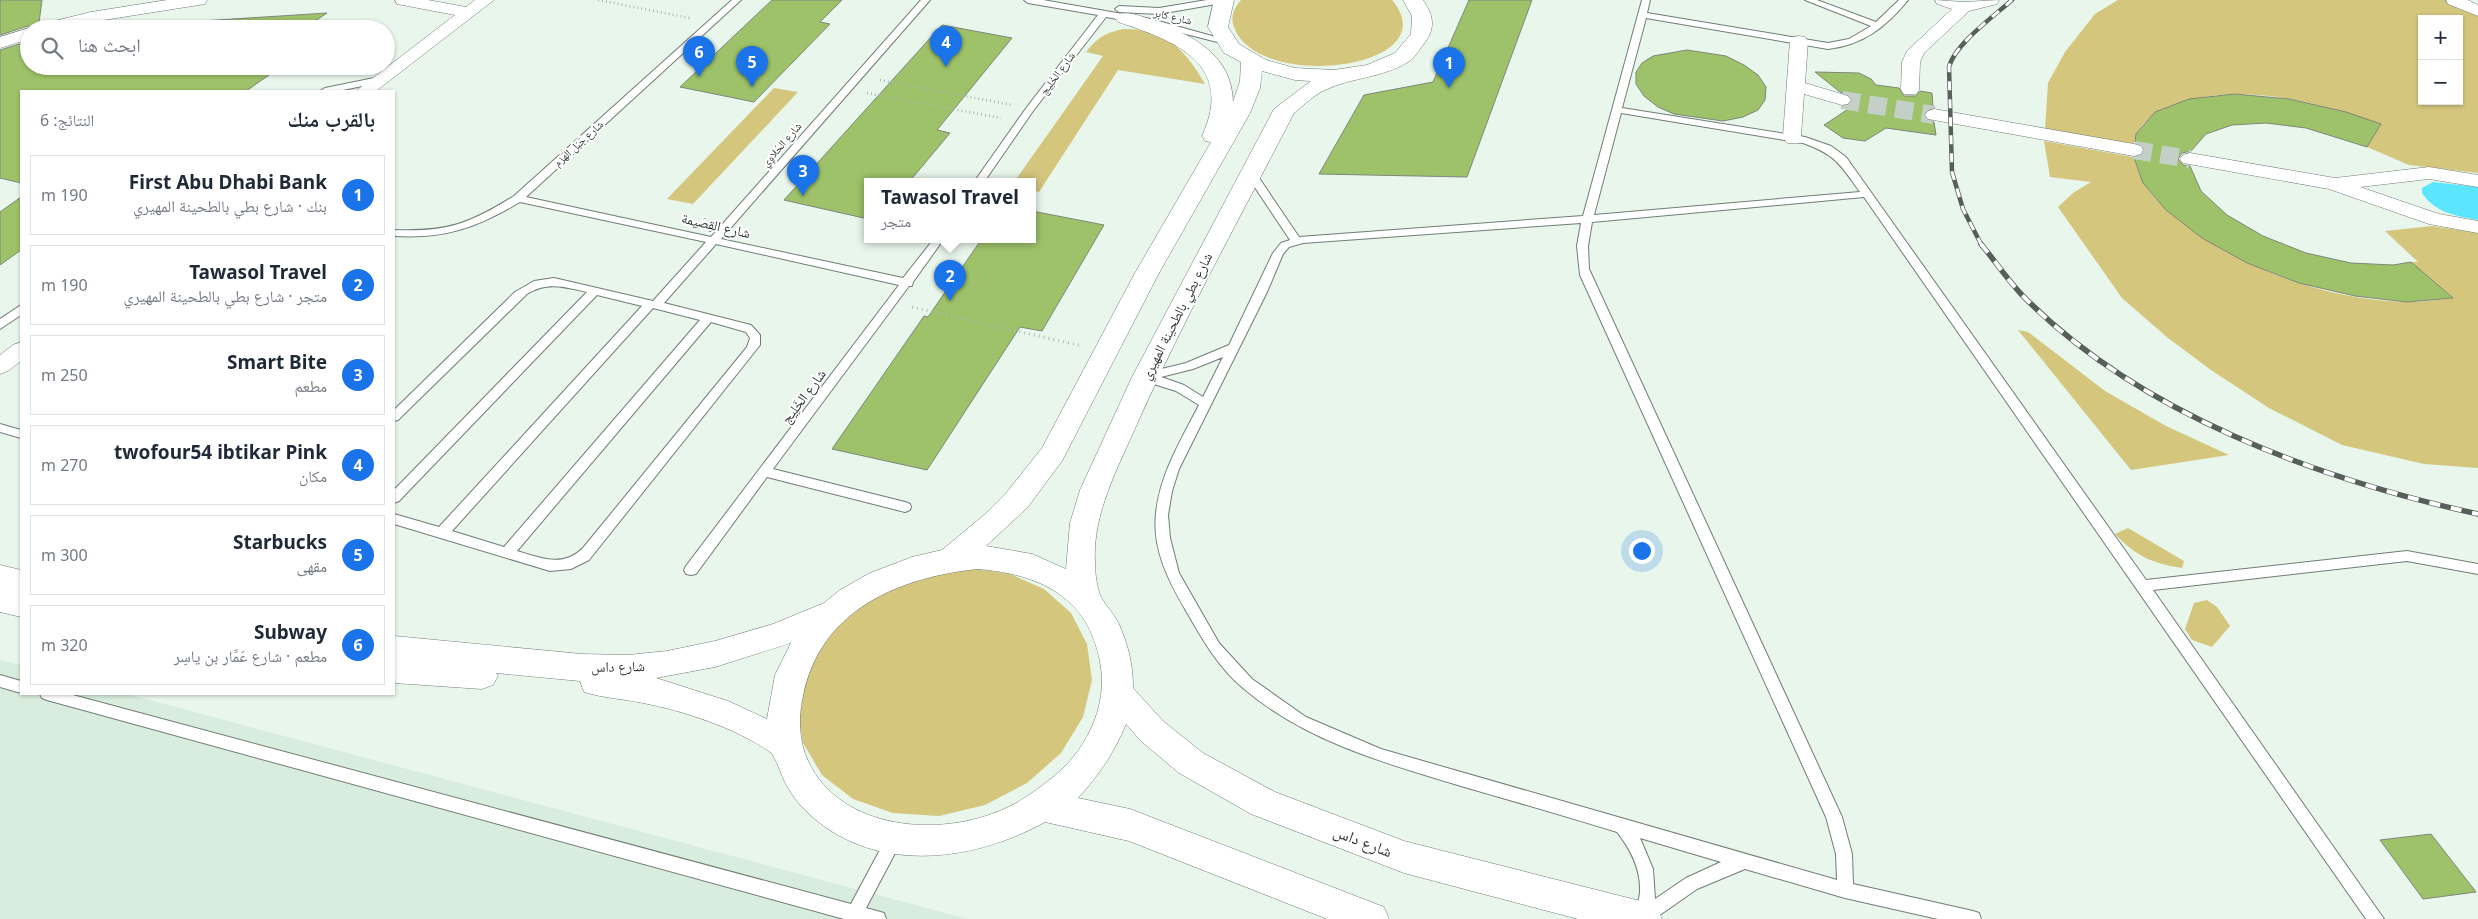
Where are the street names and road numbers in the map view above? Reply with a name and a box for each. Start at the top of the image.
street label: شارع كابر [1152,4,1193,28]
street label: شارع الخَلِيج [1036,49,1078,97]
street label: شارع جَبَل الهَزم [550,117,606,169]
street label: شارع الحَلاوِي [757,118,806,171]
street label: شارع القِصَيمة [680,208,752,243]
street label: شارع بطي بالطحينة المهيري [1136,249,1219,384]
street label: شارع الخَلِيج [776,365,831,428]
street label: شارع داس [591,656,645,677]
street label: شارع داس [1330,820,1396,862]

